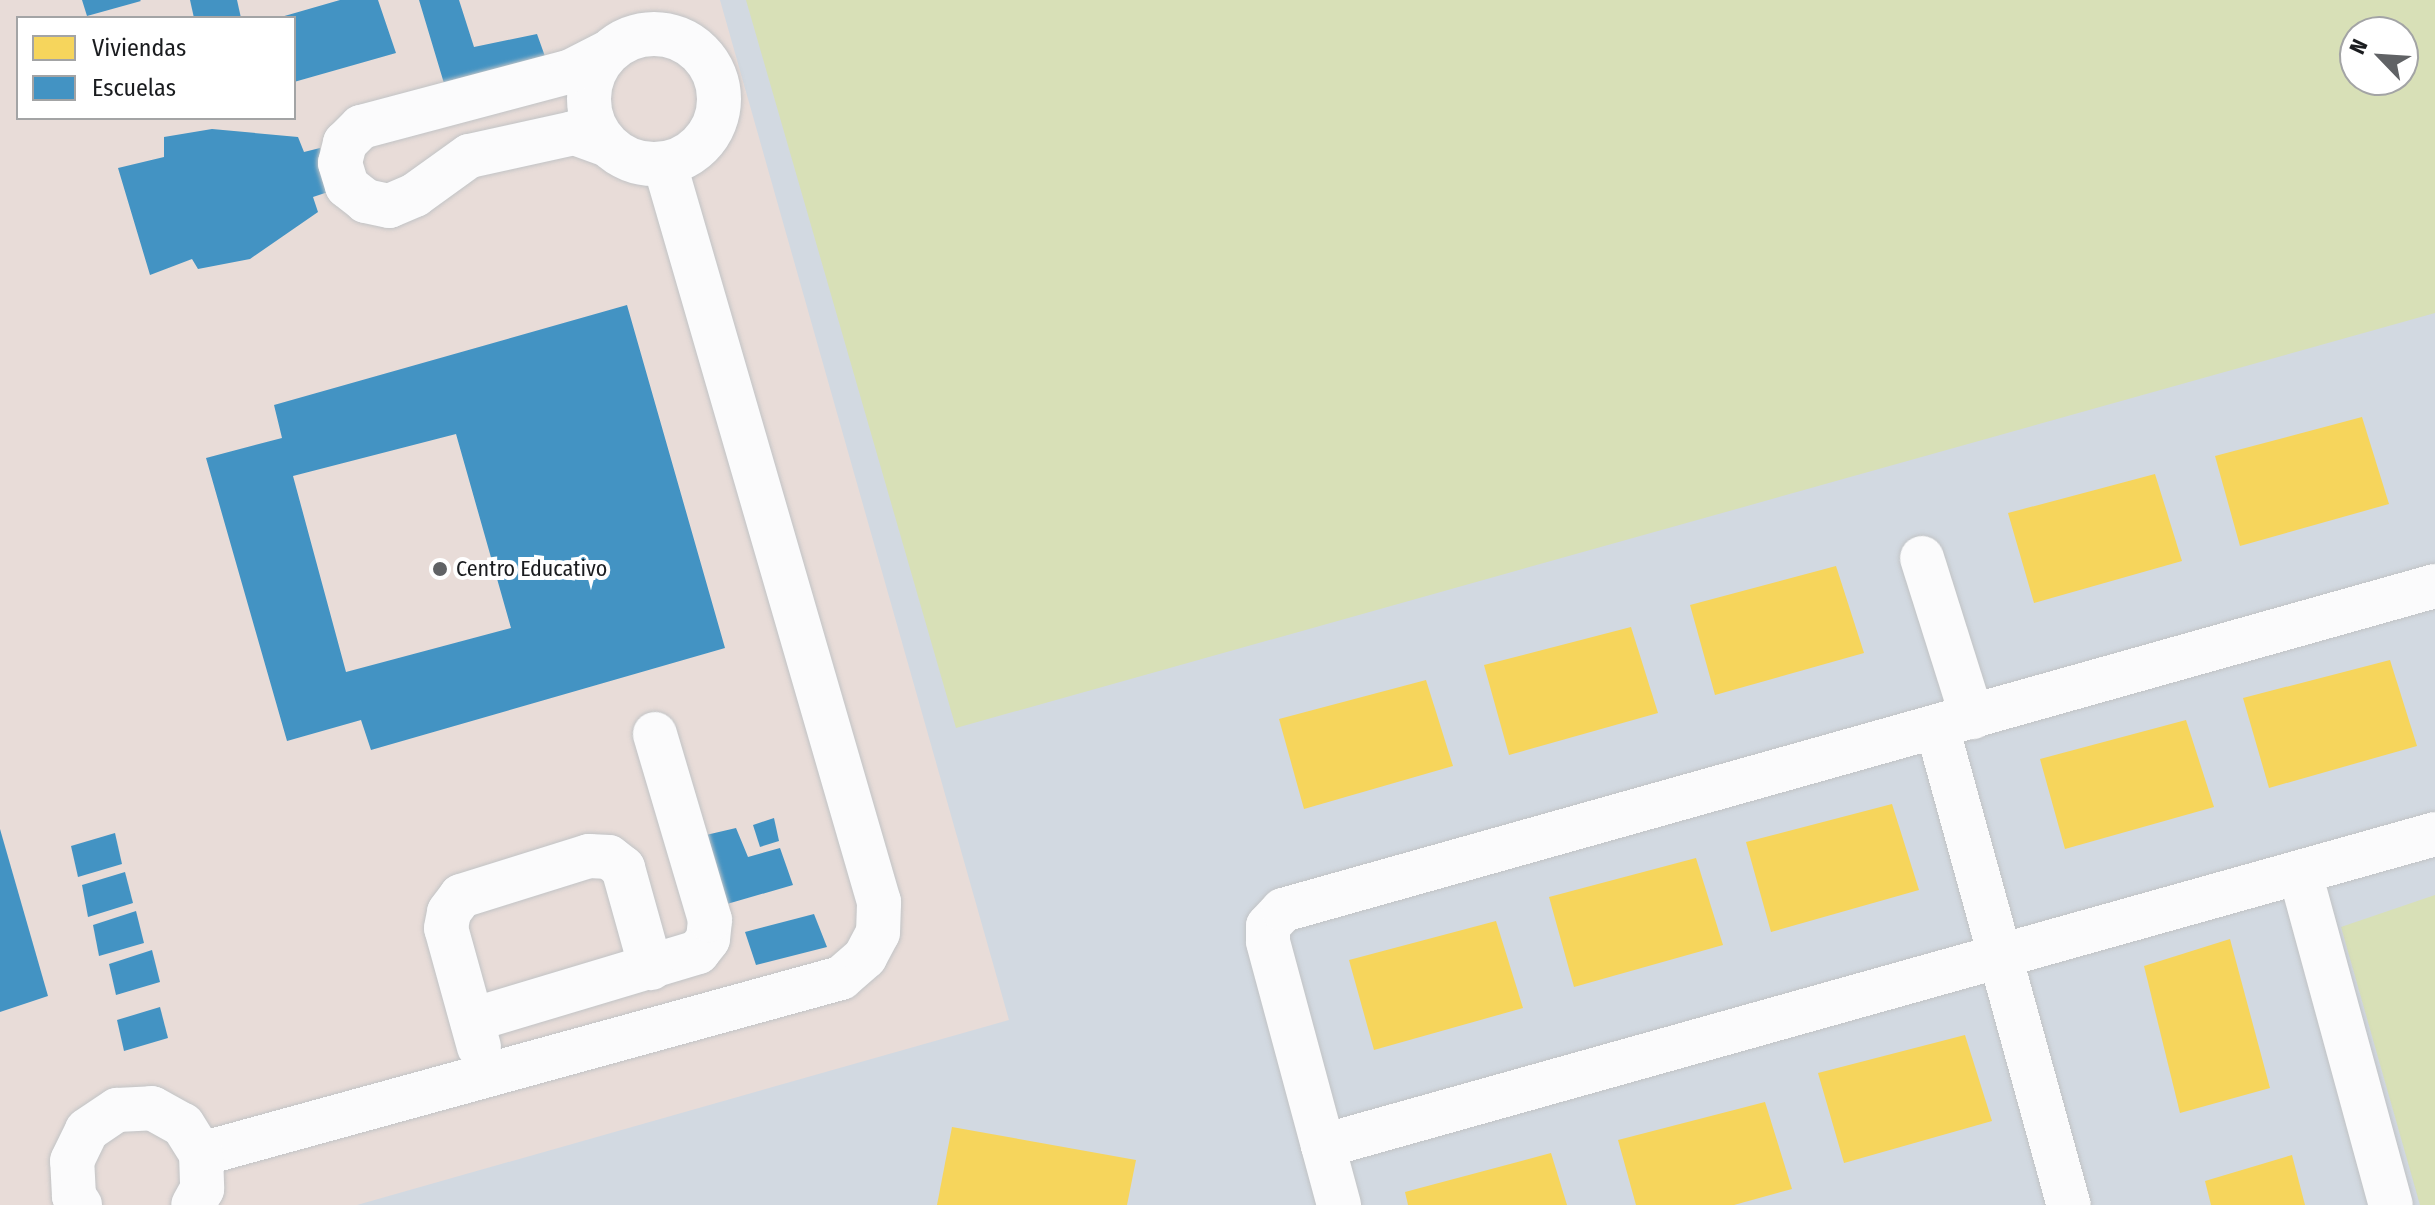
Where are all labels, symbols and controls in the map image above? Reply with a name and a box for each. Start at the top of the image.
legend [16,16,296,120]
north arrow [2339,16,2419,96]
text: Viviendas [92,34,186,62]
text: N [2344,35,2374,58]
text: Escuelas [92,74,176,102]
place label: Centro Educativo [456,556,607,582]
marker: Centro Educativo [431,560,449,578]

